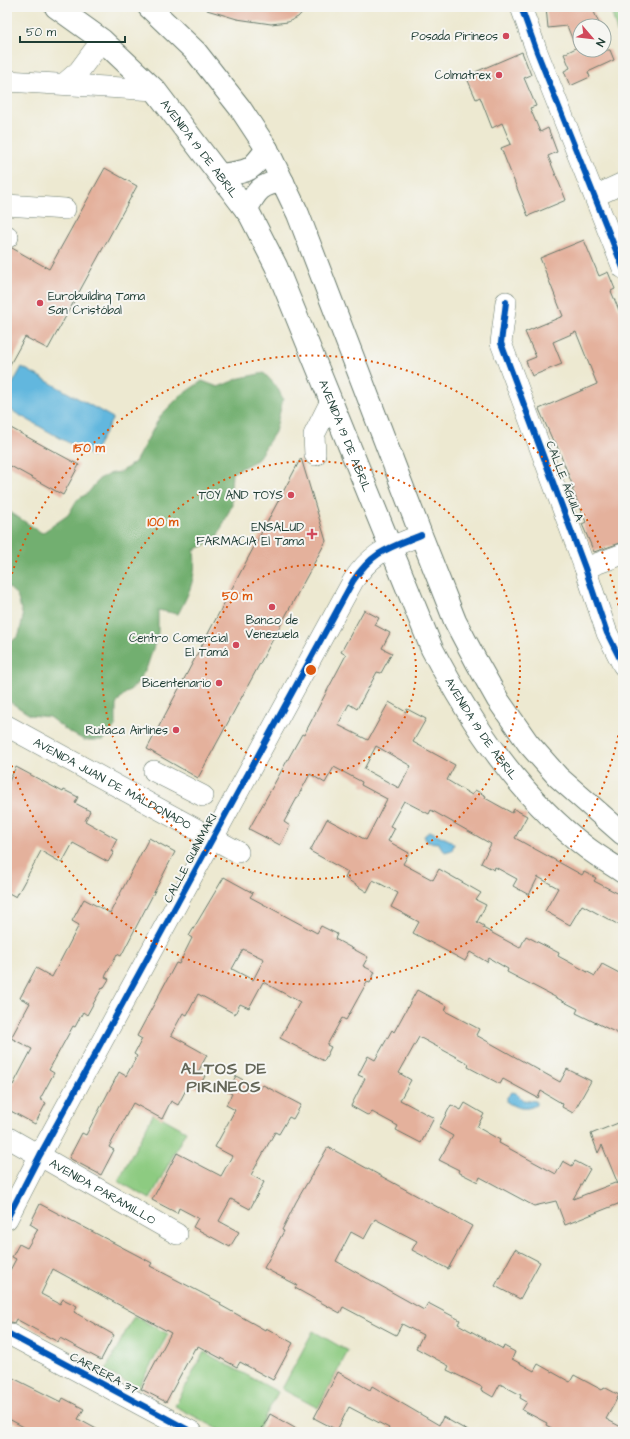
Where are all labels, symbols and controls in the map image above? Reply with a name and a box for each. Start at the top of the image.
scale bar [20,18,125,44]
north arrow [572,18,612,58]
text: 50 m [26,24,57,41]
place label: Posada Pirineos [411,28,498,45]
marker: Posada Pirineos [501,31,511,41]
text: N [592,36,609,49]
place label: Colmatrex [435,67,491,84]
marker: Colmatrex [494,70,504,80]
street label: AVENIDA 19 DE ABRIL [156,96,243,202]
place label: Eurobuilding Tama San Cristóbal [48,288,145,319]
marker: Eurobuilding Tama San Cristóbal [35,298,45,308]
street label: AVENIDA 19 DE ABRIL [314,377,375,495]
street label: CALLE ÁGUILA [541,438,588,524]
text: 150 m [73,440,106,457]
place label: TOY AND TOYS [199,487,283,504]
marker: TOY AND TOYS [286,490,296,500]
text: 100 m [148,514,179,531]
place label: ENSALUD FARMACIA El Tama [196,519,304,550]
marker: ENSALUD FARMACIA El Tama [307,529,317,539]
text: 50 m [222,588,253,605]
marker: Banco de Venezuela [267,602,277,612]
place label: Banco de Venezuela [245,612,299,643]
place label: Centro Comercial El Tamá [129,630,228,661]
marker: Centro Comercial El Tamá [231,640,241,650]
centre of rings [304,663,318,677]
place label: Bicentenario [142,675,211,692]
street label: AVENIDA 19 DE ABRIL [440,675,522,784]
marker: Bicentenario [214,678,224,688]
place label: Rutaca Airlines [86,722,168,739]
marker: Rutaca Airlines [171,725,181,735]
street label: AVENIDA JUAN DE MALDONADO [30,734,194,834]
street label: CALLE QUINIMARI [160,810,221,906]
district label: ALTOS DE PIRINEOS [181,1058,267,1098]
street label: AVENIDA PARAMILLO [46,1155,159,1229]
street label: CARRERA 37 [67,1348,141,1399]

